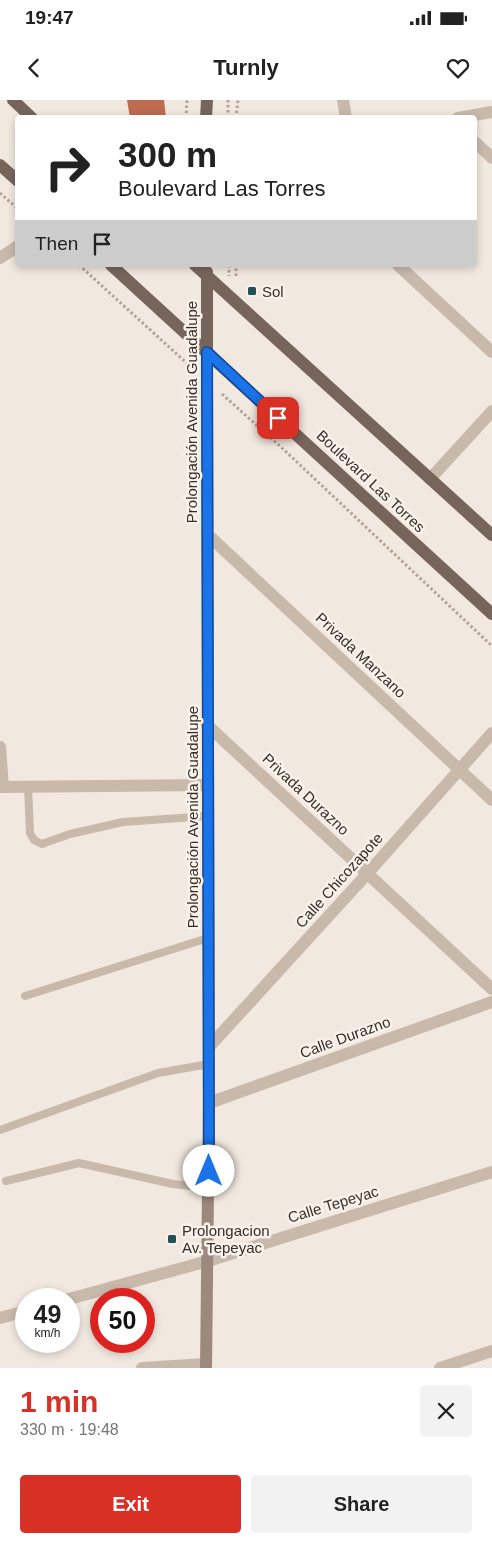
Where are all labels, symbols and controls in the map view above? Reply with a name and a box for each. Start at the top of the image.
text: 19:47 [25,7,74,28]
icon: back [20,54,48,82]
icon: heart [444,54,472,82]
text: Turnly [213,55,279,80]
icon: right [35,135,100,200]
text: 300 m [118,135,217,174]
text: Boulevard Las Torres [118,176,326,201]
icon: arrive [88,230,116,258]
text: Then [35,233,78,254]
place label: Sol [262,283,284,300]
marker: Sol [246,285,258,297]
street label: Prolongación Avenida Guadalupe [183,301,200,523]
pin [257,397,299,439]
icon: arrive [264,404,292,432]
street label: Boulevard Las Torres [313,427,429,535]
street label: Privada Manzano [313,609,409,701]
street label: Prolongación Avenida Guadalupe [184,706,201,928]
street label: Privada Durazno [259,750,353,838]
street label: Calle Chicozapote [292,829,386,931]
street label: Calle Durazno [297,1013,393,1061]
position arrow [182,1144,234,1196]
street label: Calle Tepeyac [286,1182,381,1226]
place label: Prolongacion Av. Tepeyac [182,1222,270,1256]
marker: Prolongacion Av. Tepeyac [166,1233,178,1245]
speed limit sign: 50 [90,1288,155,1353]
text: 49 [34,1300,61,1328]
text: km/h [34,1326,61,1340]
text: 1 min [20,1385,98,1418]
button: close [420,1385,472,1437]
text: 330 m · 19:48 [20,1421,119,1438]
button: Exit [20,1475,241,1533]
button: Share [251,1475,472,1533]

